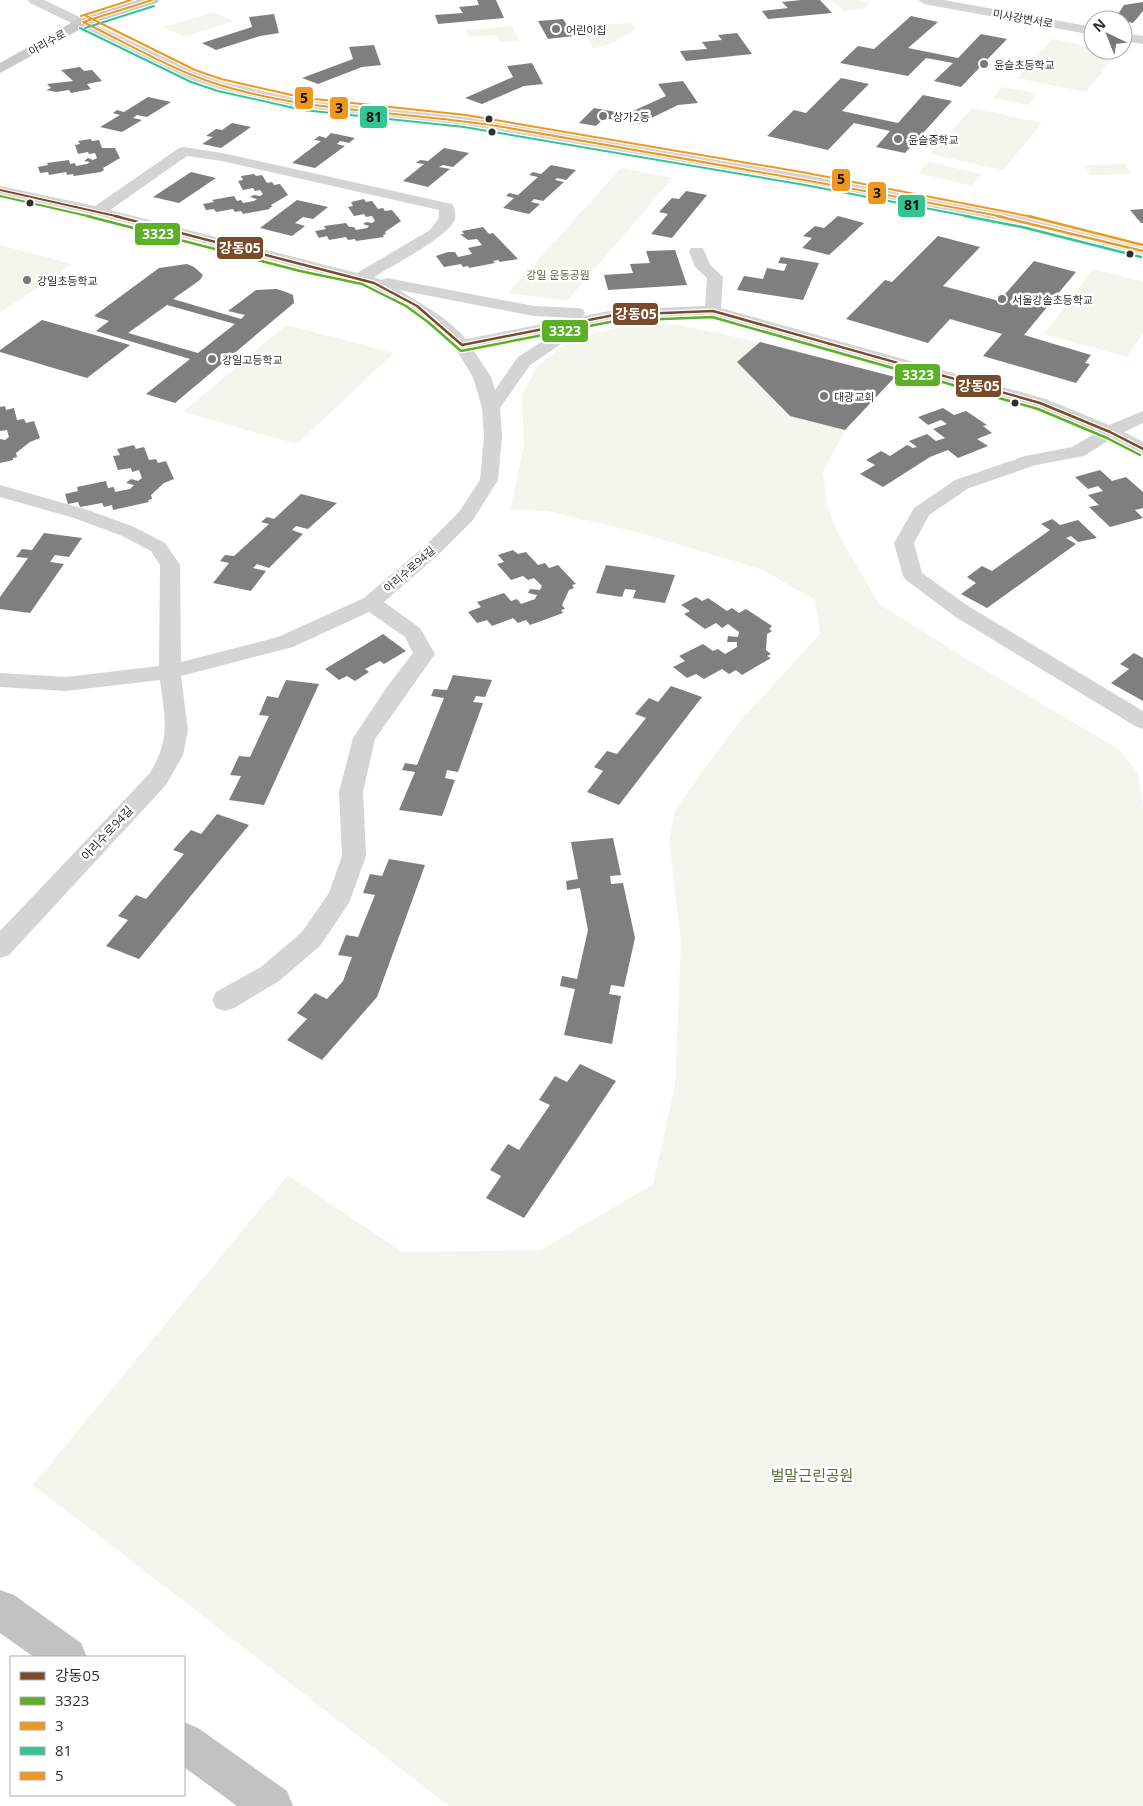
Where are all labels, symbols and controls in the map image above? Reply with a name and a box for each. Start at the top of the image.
street label: 미사강변서로 [992,5,1054,31]
north arrow [1083,10,1133,60]
text: N [1088,14,1109,36]
place label: 어린이집 [566,22,606,37]
marker: 어린이집 [550,23,562,35]
street label: 아리수로 [26,26,68,58]
place label: 윤슬초등학교 [994,57,1055,72]
marker: 윤슬초등학교 [978,58,990,70]
line badge: 5 [294,86,314,110]
text: 5 [300,88,308,107]
line badge: 3 [329,96,349,120]
text: 3 [335,98,343,117]
line badge: 81 [359,105,388,129]
text: 81 [366,107,382,126]
place label: 상가2동 [613,109,650,124]
marker: 상가2동 [597,110,609,122]
unlabelled marker [484,114,494,124]
unlabelled marker [487,127,497,137]
place label: 윤슬중학교 [908,132,959,147]
marker: 윤슬중학교 [892,133,904,145]
line badge: 5 [831,168,851,192]
text: 5 [837,169,845,188]
line badge: 3 [867,181,887,205]
text: 3 [873,183,881,202]
line badge: 81 [897,194,926,218]
text: 81 [904,195,920,214]
unlabelled marker [25,198,35,208]
line badge: 3323 [134,222,181,246]
text: 3323 [142,224,174,243]
line badge: 강동05 [216,236,264,260]
text: 강동05 [219,238,261,257]
unlabelled marker [1125,249,1135,259]
park label: 강일 운동공원 [526,267,590,282]
place label: 강일초등학교 [37,273,98,288]
marker: 강일초등학교 [21,274,33,286]
place label: 서울강솔초등학교 [1012,292,1093,307]
marker: 서울강솔초등학교 [996,293,1008,305]
line badge: 강동05 [612,302,659,326]
text: 강동05 [615,304,657,323]
line badge: 3323 [541,319,589,343]
text: 3323 [549,321,581,340]
place label: 강일고등학교 [222,352,283,367]
marker: 강일고등학교 [206,353,218,365]
line badge: 3323 [894,363,941,387]
text: 3323 [902,365,934,384]
line badge: 강동05 [955,374,1002,398]
text: 강동05 [958,376,1000,395]
place label: 대광교회 [834,389,874,404]
marker: 대광교회 [818,390,830,402]
unlabelled marker [1010,398,1020,408]
street label: 아리수로94길 [380,543,438,595]
street label: 아리수로94길 [77,802,137,864]
park label: 벌말근린공원 [771,1465,853,1485]
legend [10,1656,185,1796]
text: 강동05 [55,1665,100,1685]
text: 3323 [55,1690,89,1710]
text: 3 [55,1715,64,1735]
text: 81 [55,1740,72,1760]
text: 5 [55,1765,64,1785]

